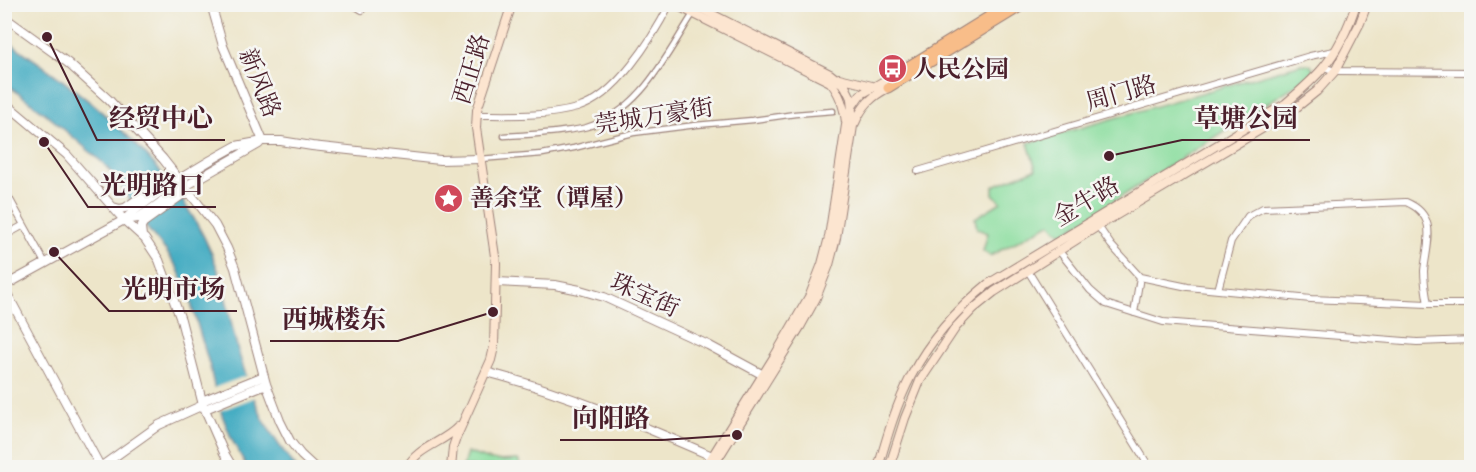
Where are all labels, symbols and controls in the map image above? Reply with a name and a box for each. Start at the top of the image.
street label: 西正路 [446,30,496,108]
street label: 新风路 [233,44,287,122]
bus stop icon: 人民公园 [876,53,908,85]
place label: 人民公园 [913,54,1009,84]
street label: 周门路 [1082,69,1160,117]
street label: 莞城万豪街 [592,92,716,140]
callout: 经贸中心 [97,96,225,140]
callout: 草塘公园 [1182,96,1310,140]
text: 经贸中心 [109,102,213,134]
text: 草塘公园 [1194,102,1298,134]
callout: 光明路口 [88,163,216,207]
text: 光明路口 [100,169,204,201]
street label: 金牛路 [1047,170,1125,232]
place icon: 善余堂（谭屋） [433,182,465,214]
place label: 善余堂（谭屋） [470,183,638,213]
callout: 光明市场 [109,267,237,311]
street label: 珠宝街 [606,267,684,323]
text: 光明市场 [121,273,225,305]
callout: 西城楼东 [270,297,398,341]
text: 西城楼东 [282,303,386,335]
callout: 向阳路 [560,396,662,440]
text: 向阳路 [572,402,650,434]

